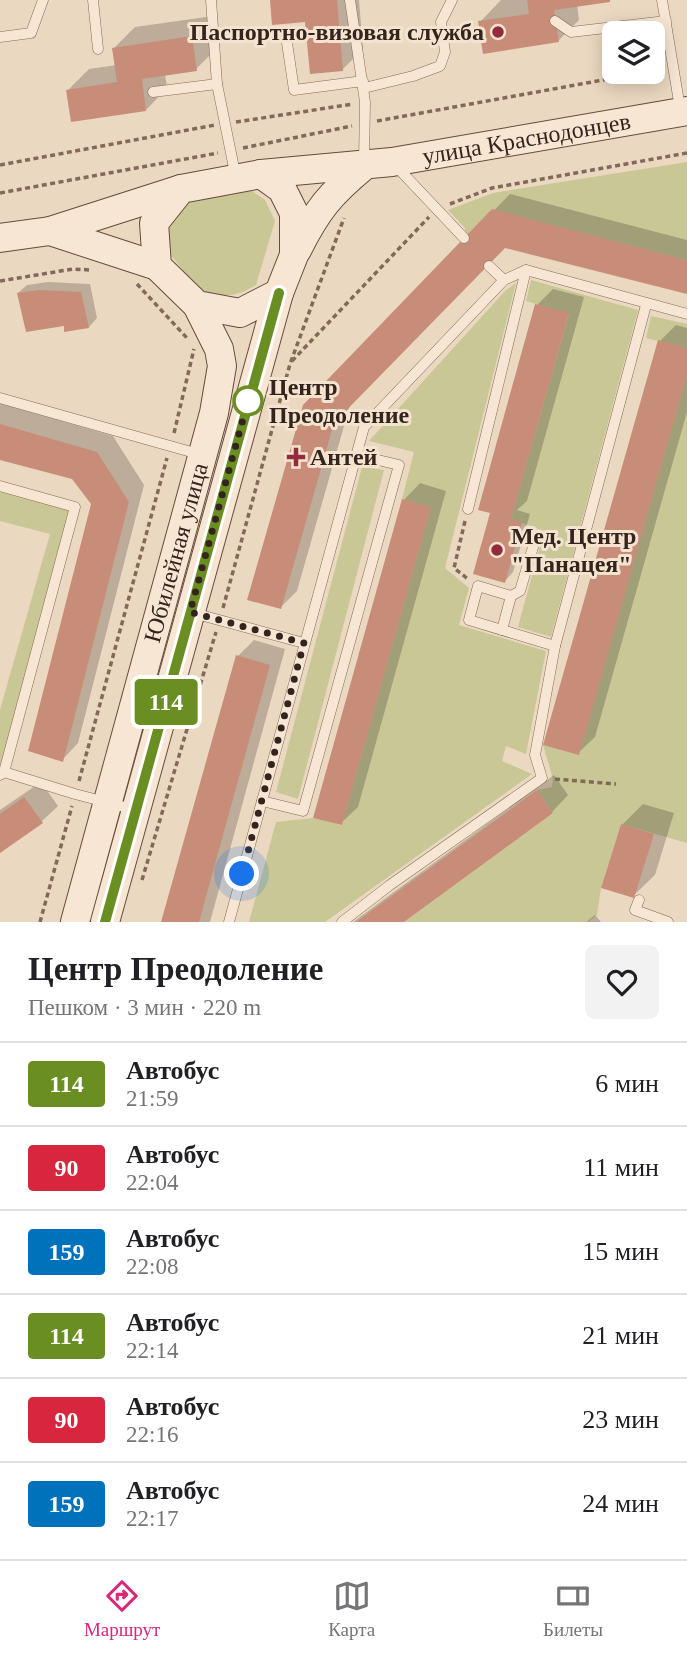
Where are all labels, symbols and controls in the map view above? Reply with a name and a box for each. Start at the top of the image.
place label: Паспортно-визовая служба [190,19,484,45]
map controls [602,21,665,84]
button: layers [602,21,665,84]
marker: Паспортно-визовая служба [490,24,506,40]
street label: улица Краснодонцев [420,108,632,170]
place label: Центр Преодоление [269,374,410,428]
marker: Центр Преодоление [233,386,263,416]
place label: Антей [310,444,378,470]
marker: Антей [288,449,304,465]
street label: Юбилейная улица [139,460,213,645]
place label: Мед. Центр "Панацея" [511,523,636,577]
marker: Мед. Центр "Панацея" [489,542,505,558]
line badge: 114 [126,679,206,725]
text: 114 [149,689,183,715]
your location [224,856,259,891]
button: heart [585,945,659,1019]
text: Центр Преодоление [28,951,323,987]
text: Пешком · 3 мин · 220 m [28,995,261,1020]
text: Автобус [126,1056,219,1085]
text: 6 мин [595,1069,659,1098]
text: 114 [49,1071,84,1097]
text: 21:59 [126,1086,178,1111]
text: Автобус [126,1140,219,1169]
text: 11 мин [583,1153,659,1182]
text: 90 [55,1155,79,1181]
text: 22:04 [126,1170,178,1195]
text: Автобус [126,1224,219,1253]
text: 15 мин [582,1237,659,1266]
text: 159 [49,1239,85,1265]
text: 22:08 [126,1254,178,1279]
text: Автобус [126,1308,219,1337]
text: 21 мин [582,1321,659,1350]
text: 114 [49,1323,84,1349]
text: 22:14 [126,1338,178,1363]
text: Автобус [126,1392,219,1421]
text: 23 мин [582,1405,659,1434]
text: 90 [55,1407,79,1433]
text: 22:16 [126,1422,178,1447]
text: Автобус [126,1476,219,1505]
text: 24 мин [582,1489,659,1518]
text: 159 [49,1491,85,1517]
text: 22:17 [126,1506,178,1531]
tab: Маршрут [84,1577,160,1641]
tab: Карта [328,1577,375,1641]
tab: Билеты [543,1577,603,1641]

